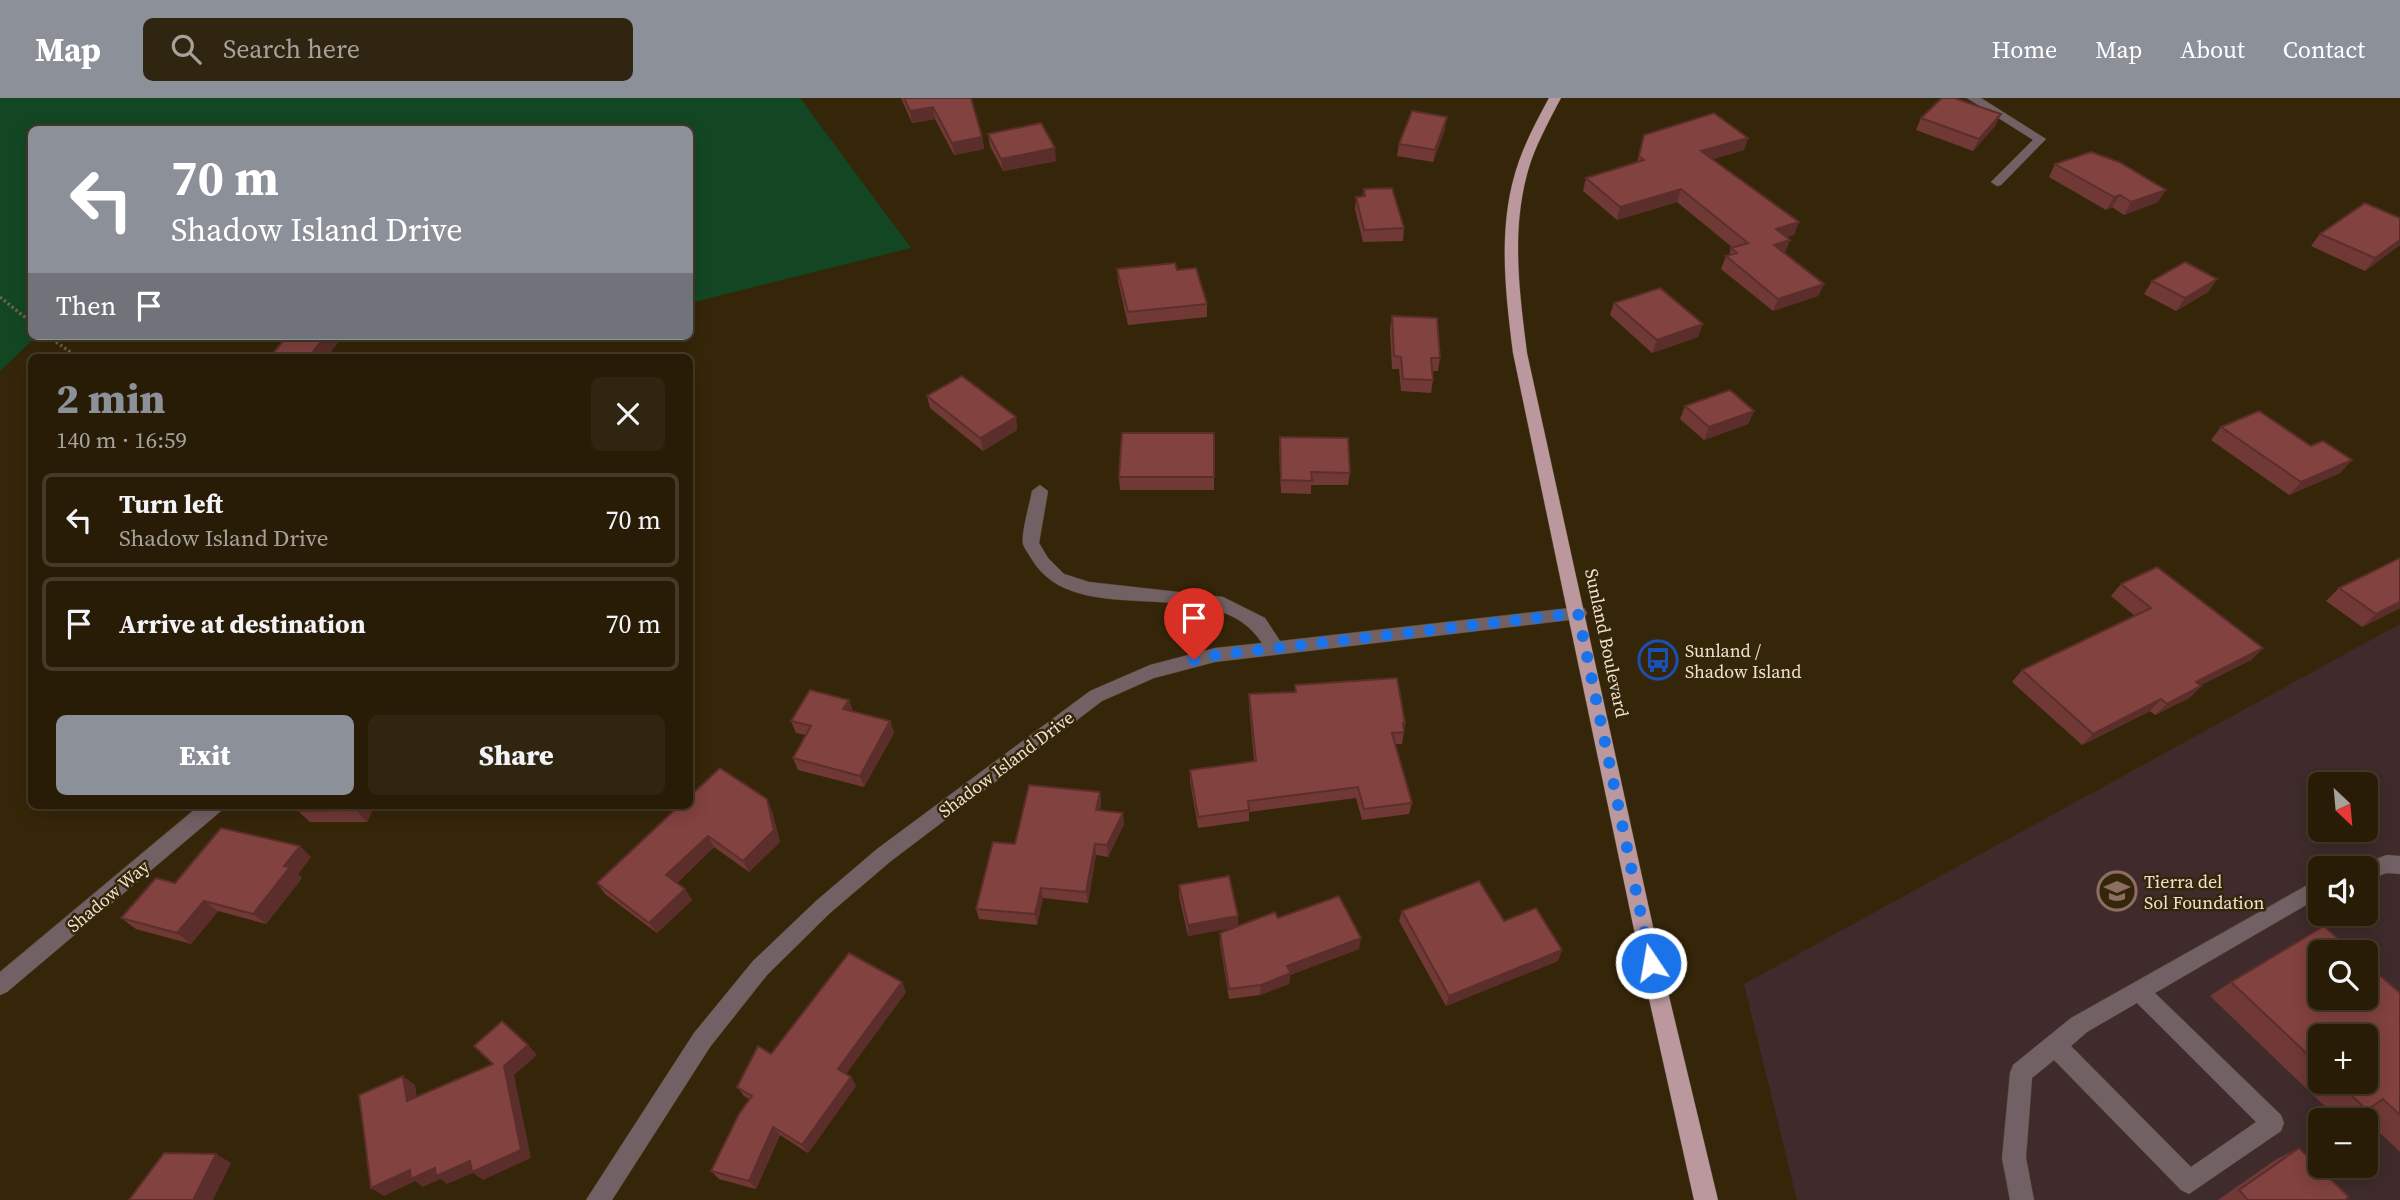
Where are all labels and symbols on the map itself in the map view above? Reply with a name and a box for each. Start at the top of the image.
street label: Sunland Boulevard [1579,566,1635,720]
pin [1164,588,1224,660]
place label: Sunland / Shadow Island [1685,638,1801,684]
bus stop icon: Sunland / Shadow Island [1637,639,1679,681]
street label: Shadow Island Drive [933,705,1079,823]
north arrow [2308,772,2378,842]
street label: Shadow Way [61,854,155,938]
place label: Tierra del Sol Foundation [2144,869,2265,915]
school or university icon: Tierra del Sol Foundation [2096,870,2138,912]
position arrow [1614,926,1688,1000]

